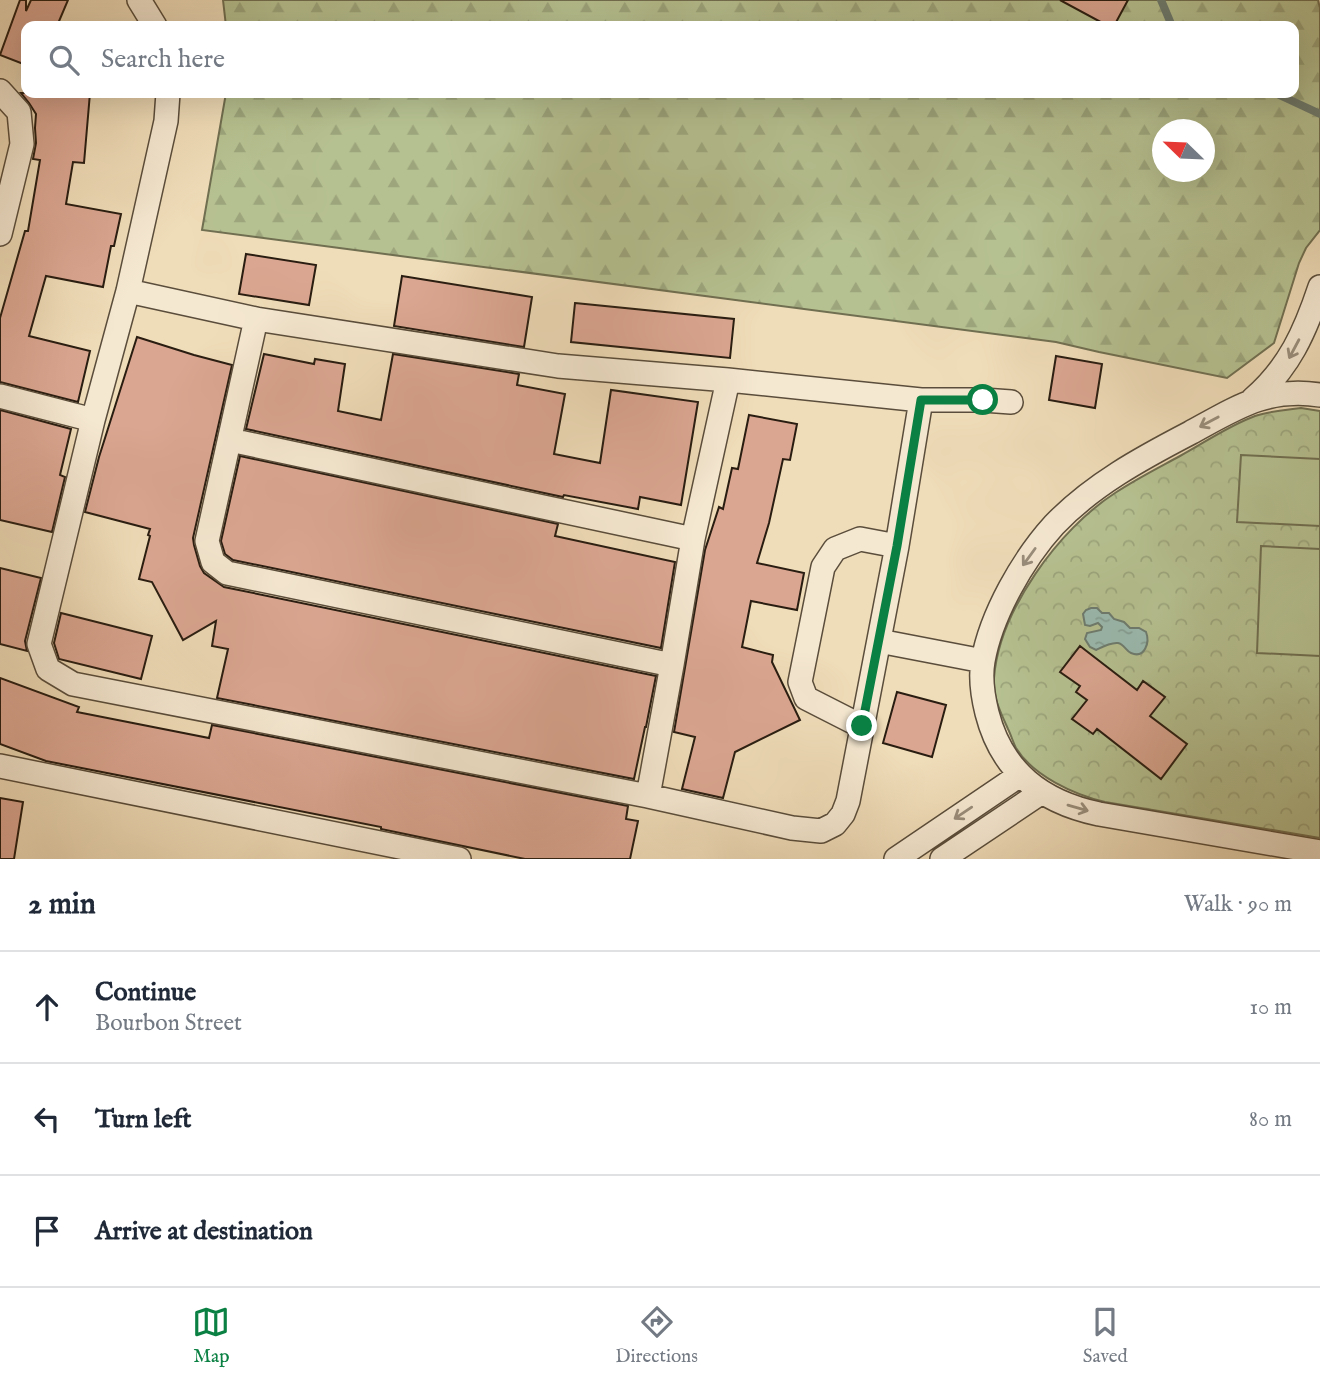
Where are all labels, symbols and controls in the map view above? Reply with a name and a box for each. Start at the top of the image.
search box [21,21,1299,98]
icon: search [45,41,83,79]
text: Search here [101,43,225,76]
north arrow [1152,119,1215,182]
one-way arrow [1286,338,1300,359]
route start [967,384,998,415]
one-way arrow [1199,416,1220,430]
one-way arrow [1022,547,1036,566]
route end [846,710,877,741]
one-way arrow [1067,803,1089,816]
one-way arrow [954,807,974,821]
text: 2 min [28,886,96,924]
text: Walk · 90 m [1184,890,1292,919]
text: Continue [95,976,196,1009]
icon: ahead [28,988,66,1026]
text: 10 m [1249,993,1292,1022]
text: Bourbon Street [95,1009,242,1038]
icon: left [28,1100,66,1138]
text: Turn left [95,1103,192,1136]
text: 80 m [1249,1105,1292,1134]
icon: arrive [28,1212,66,1250]
text: Arrive at destination [95,1215,313,1248]
tab: Map [192,1303,230,1369]
tab: Directions [615,1303,698,1369]
tab: Saved [1083,1303,1128,1369]

